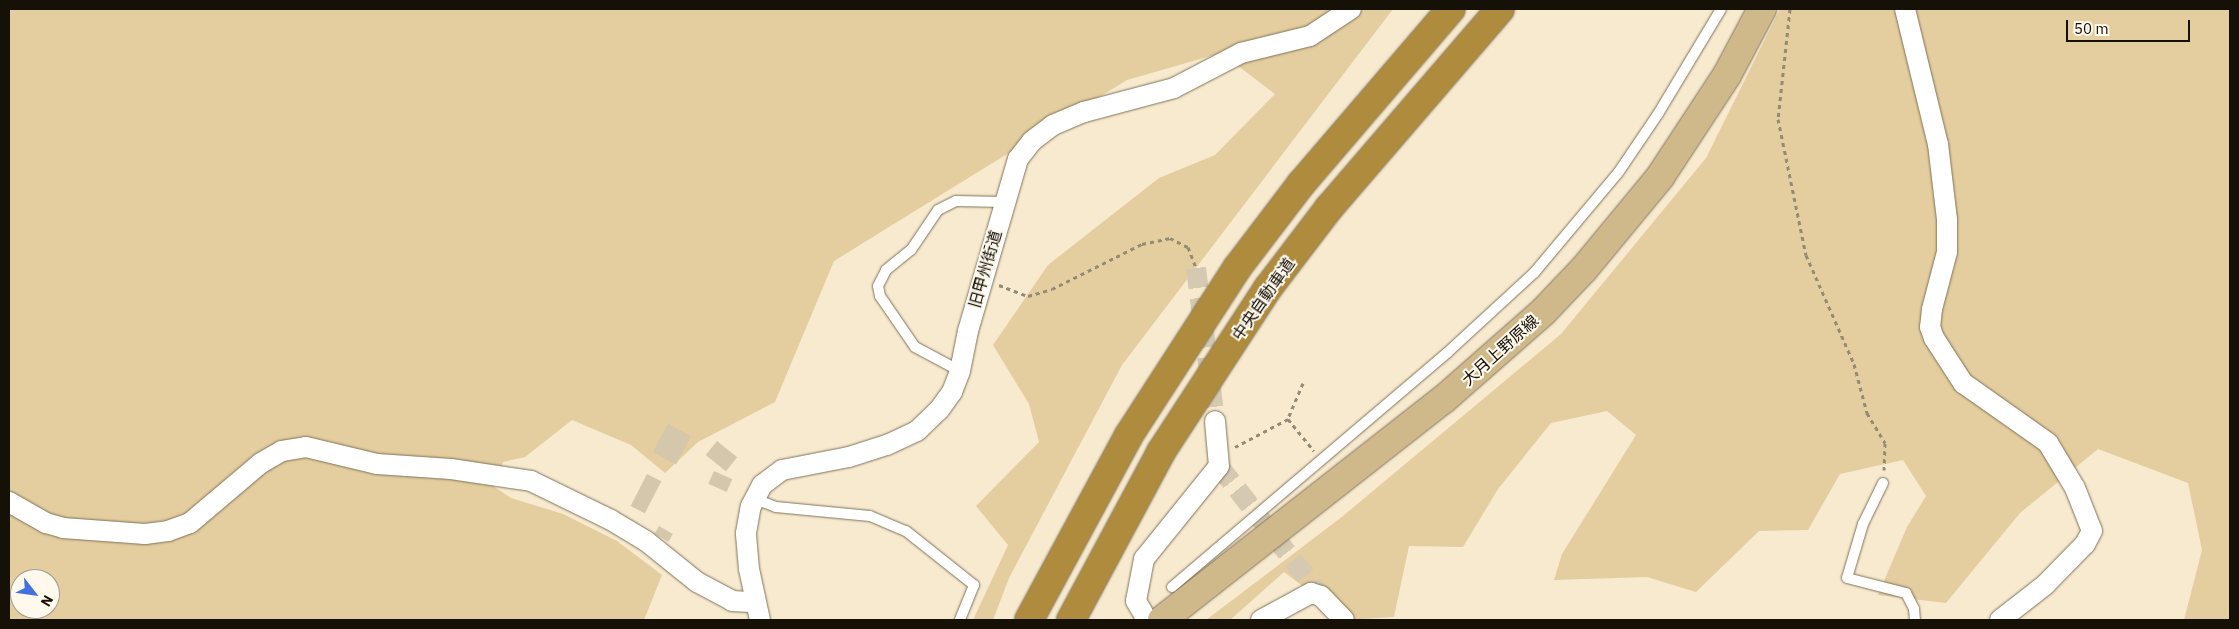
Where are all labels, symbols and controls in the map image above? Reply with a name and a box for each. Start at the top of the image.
scale bar [2069,10,2193,42]
text: 50 m [2074,19,2109,38]
street label: 旧甲州街道 [965,228,1005,310]
street label: 中央自動車道 [1228,254,1298,344]
street label: 大月上野原線 [1458,311,1542,389]
north arrow [10,569,60,619]
text: N [37,592,57,610]

